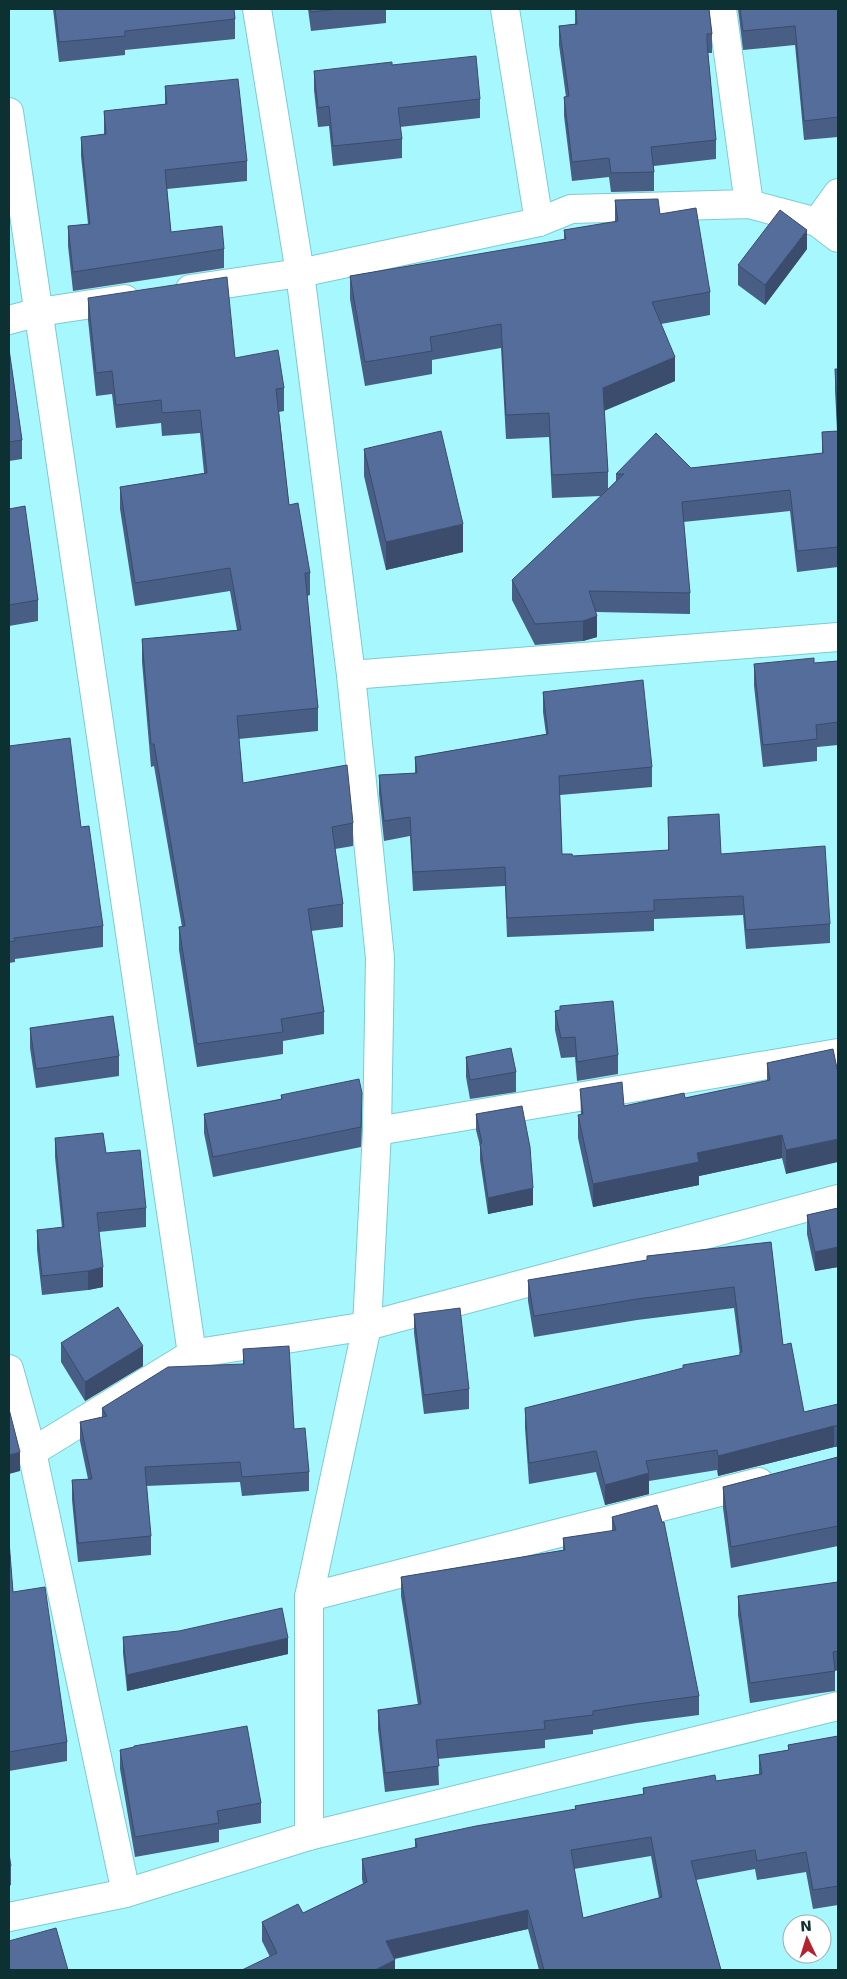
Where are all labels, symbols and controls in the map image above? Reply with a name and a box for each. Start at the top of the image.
north arrow [782,1914,832,1964]
text: N [800,1918,812,1934]

